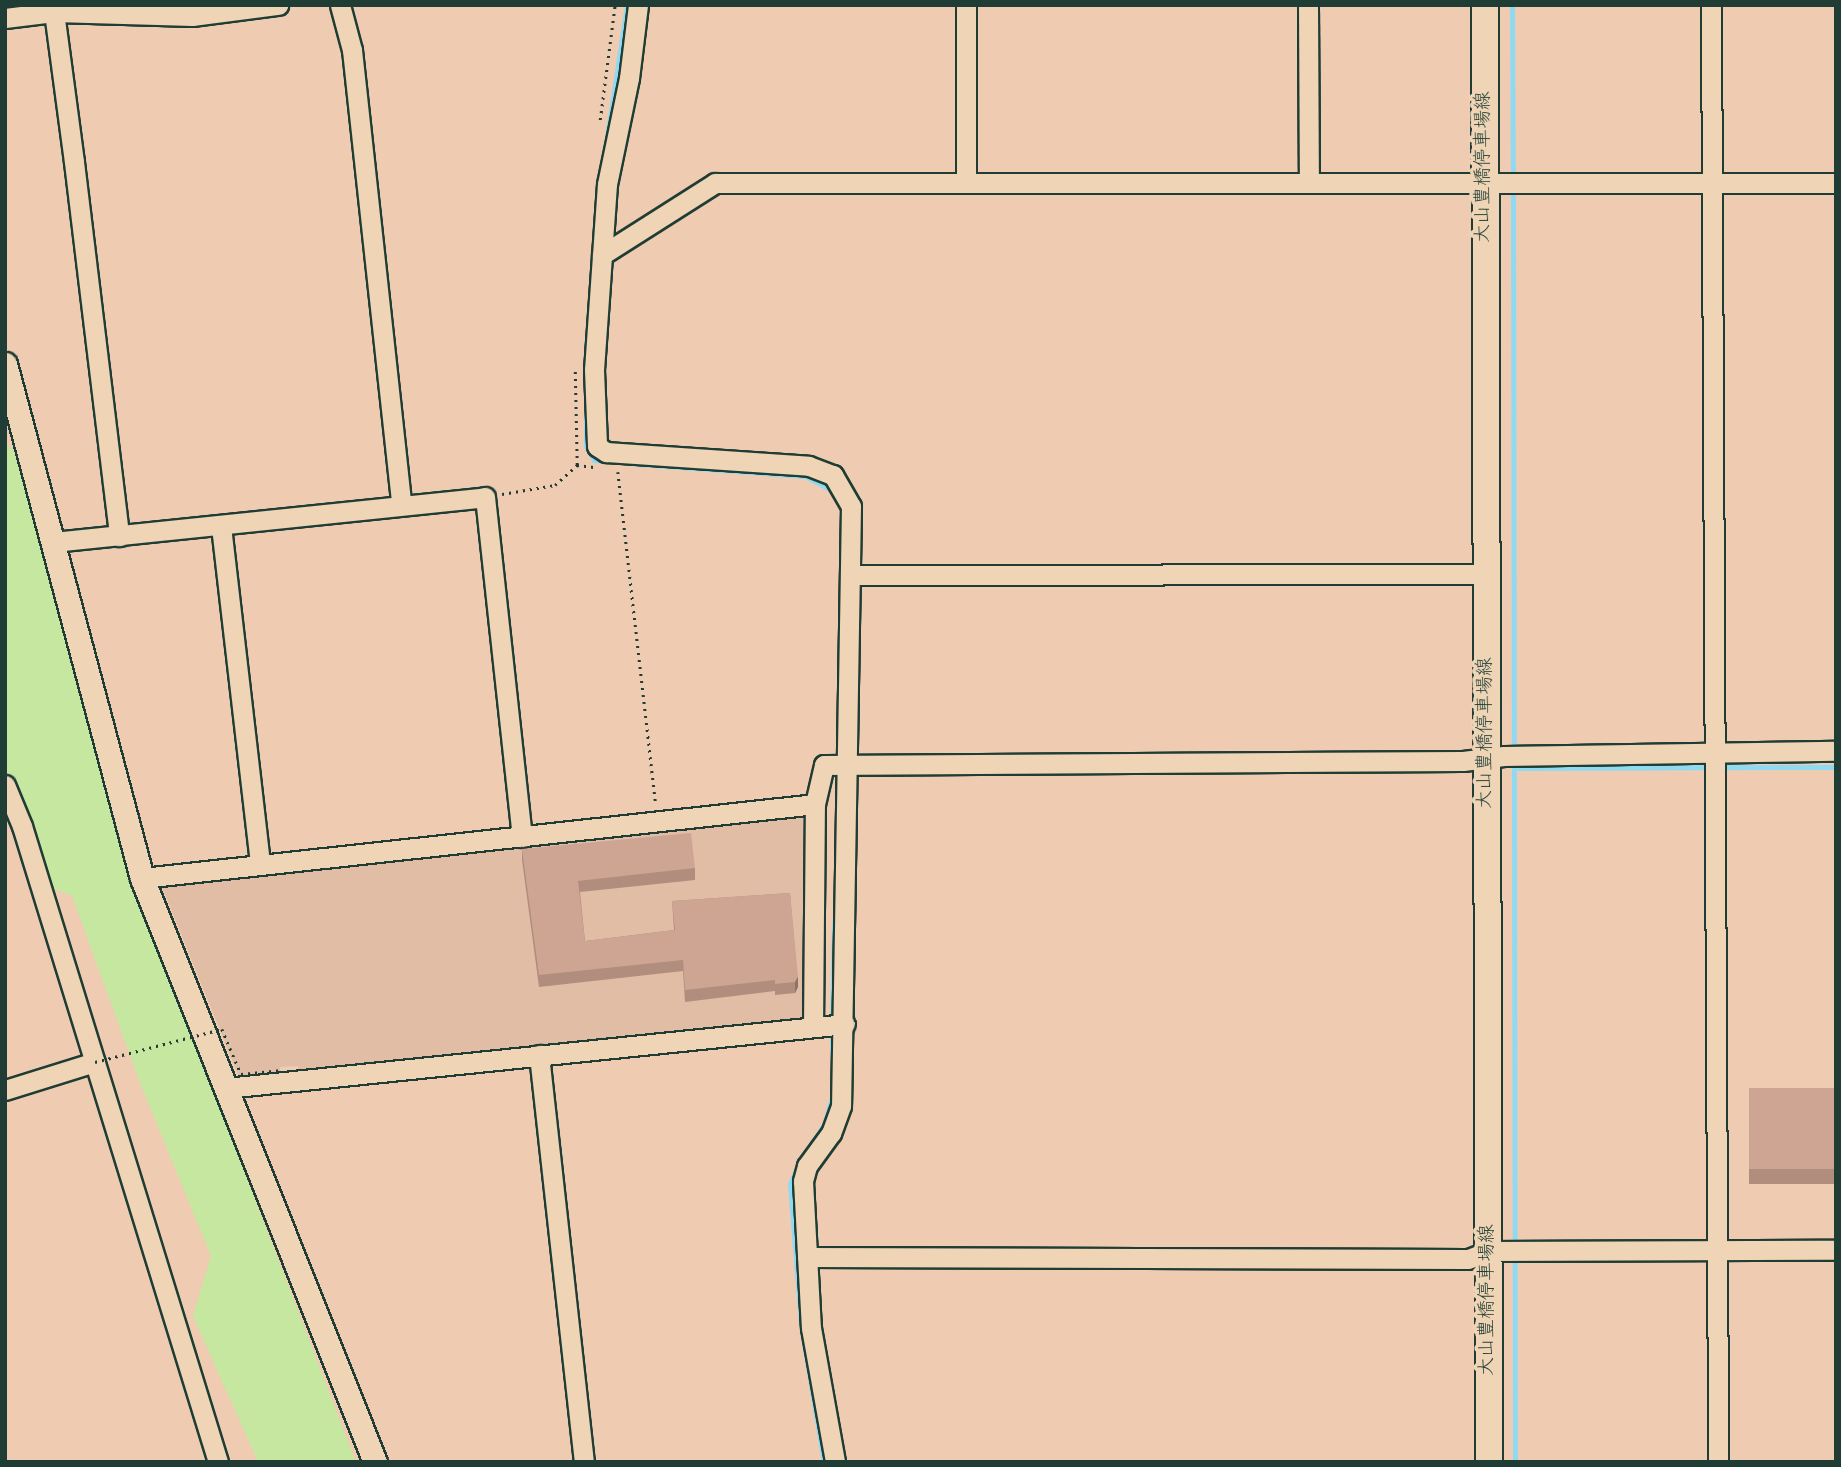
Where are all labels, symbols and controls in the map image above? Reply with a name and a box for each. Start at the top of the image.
street label: 大山豊橋停車場線 [1474,91,1496,243]
street label: 大山豊橋停車場線 [1476,657,1498,809]
street label: 大山豊橋停車場線 [1478,1224,1500,1376]

